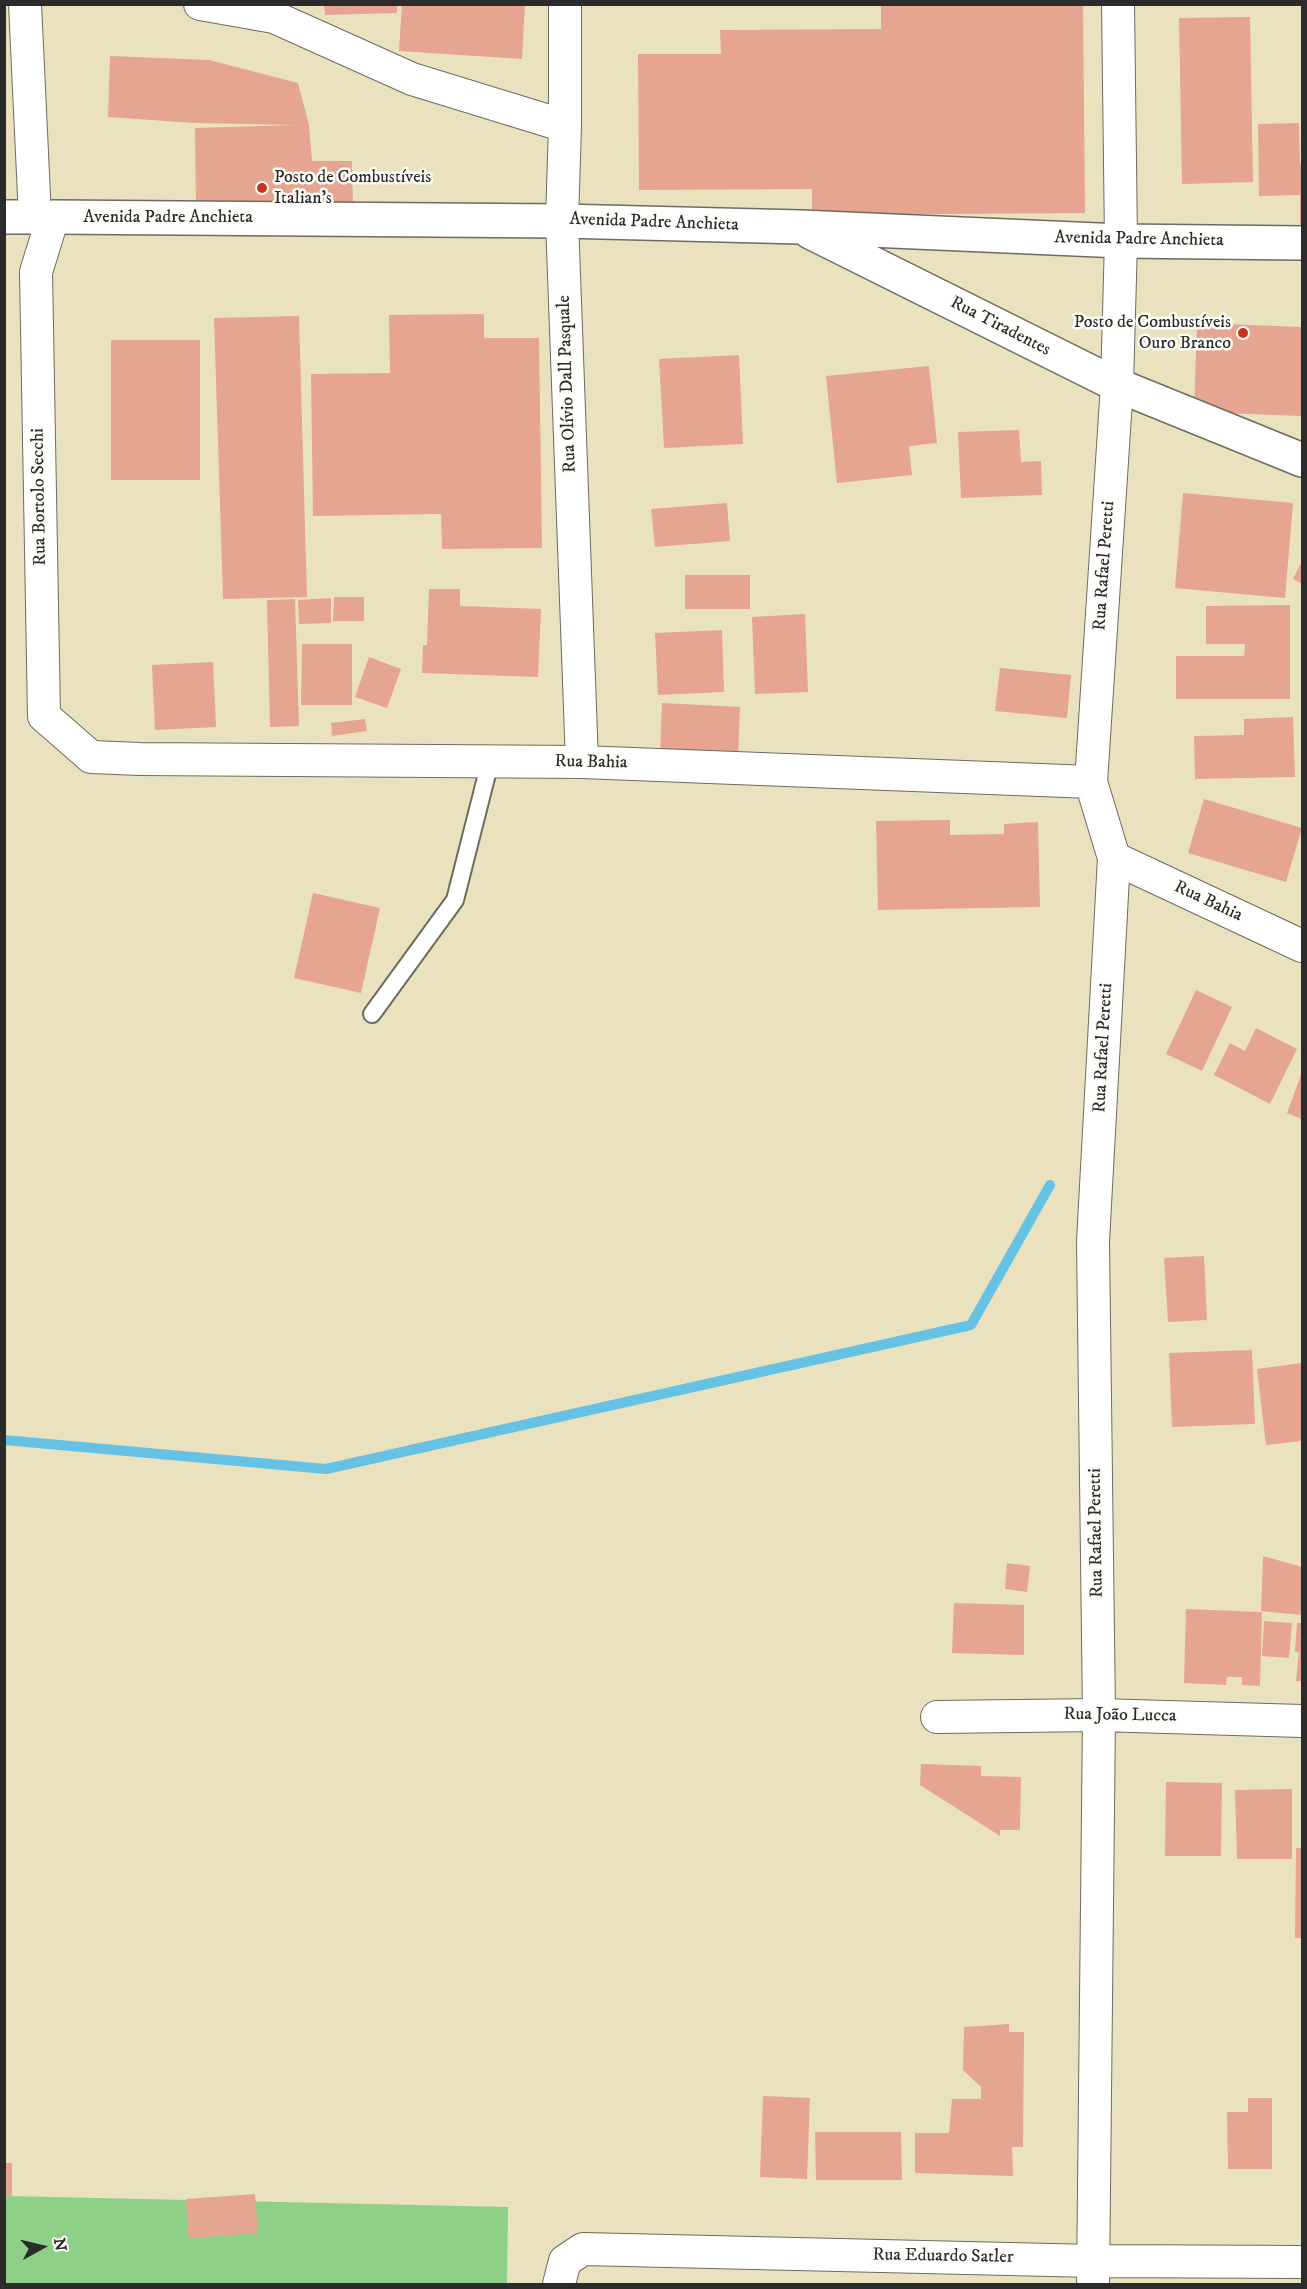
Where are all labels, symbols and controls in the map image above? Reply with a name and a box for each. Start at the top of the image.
place label: Posto de Combustíveis Italian's [274,167,431,210]
marker: Posto de Combustíveis Italian's [255,181,269,195]
street label: Avenida Padre Anchieta [83,207,253,229]
street label: Avenida Padre Anchieta [569,209,739,237]
street label: Avenida Padre Anchieta [1054,228,1224,252]
street label: Rua Tiradentes [946,292,1054,362]
street label: Rua Olívio Dall Pasquale [554,295,582,473]
place label: Posto de Combustíveis Ouro Branco [1074,312,1231,354]
marker: Posto de Combustíveis Ouro Branco [1236,326,1250,340]
street label: Rua Bortolo Secchi [28,428,52,566]
street label: Rua Rafael Peretti [1090,500,1120,632]
street label: Rua Bahia [554,752,628,774]
street label: Rua Bahia [1170,877,1246,927]
street label: Rua Rafael Peretti [1090,983,1118,1113]
street label: Rua Rafael Peretti [1085,1468,1109,1598]
street label: Rua João Lucca [1063,1704,1177,1728]
north arrow [12,2217,72,2277]
text: N [49,2237,71,2252]
street label: Rua Eduardo Satler [872,2245,1014,2269]

